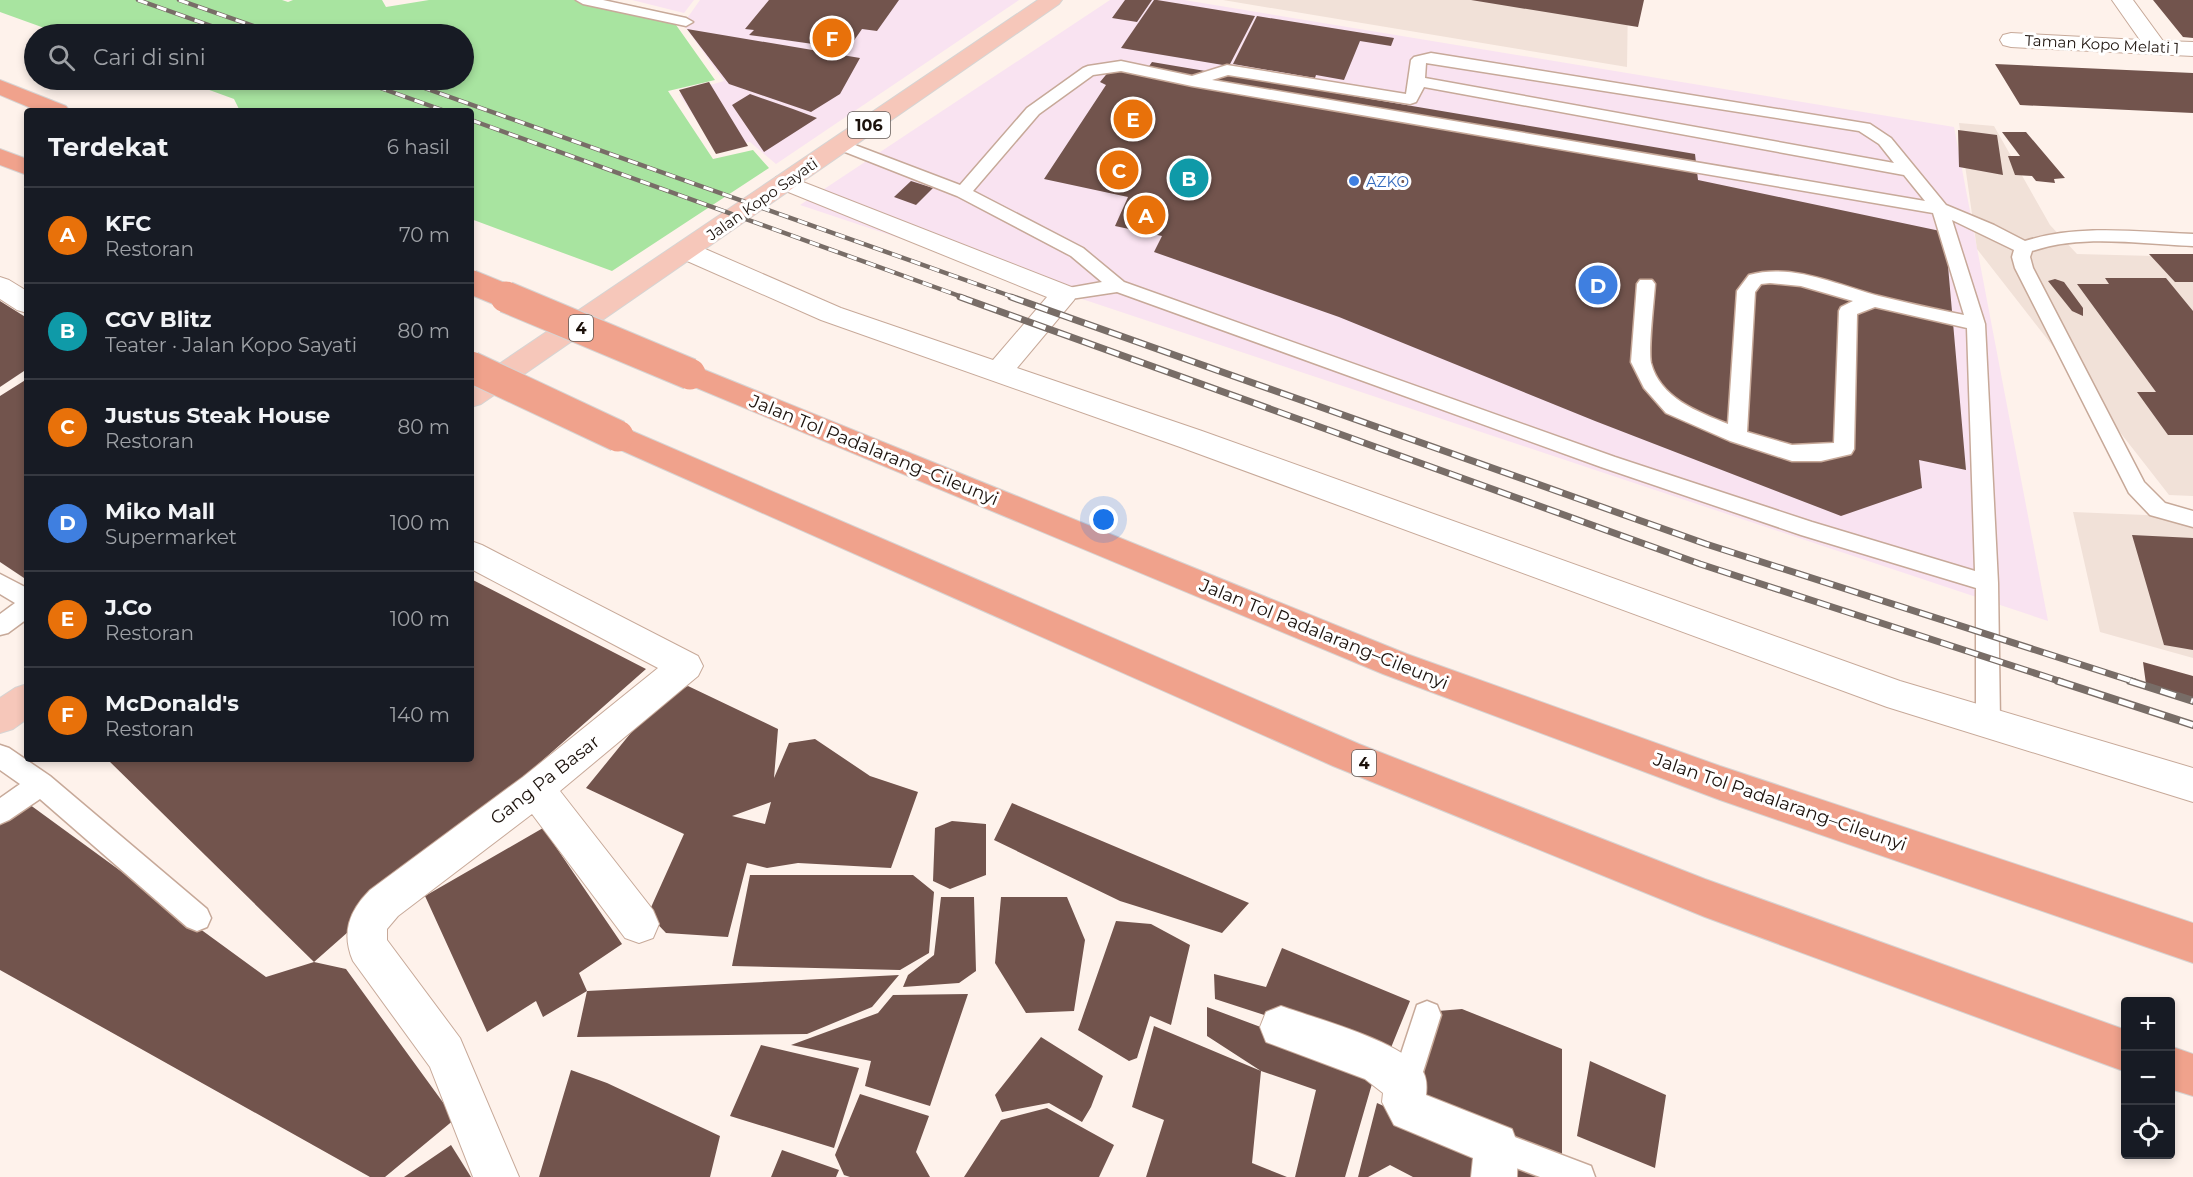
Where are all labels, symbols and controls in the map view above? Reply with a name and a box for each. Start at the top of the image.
pin: F [812,15,852,60]
search box [24,24,474,90]
street label: Taman Kopo Melati 1 [2024,30,2180,58]
icon: search [45,41,78,74]
text: Cari di sini [93,44,206,71]
pin: E [1114,96,1152,142]
road number: 106 [848,112,890,138]
text: Terdekat [48,131,169,163]
text: 6 hasil [387,135,450,159]
pin: C [1100,148,1138,192]
street label: Jalan Kopo Sayati [702,154,821,245]
pin: B [1170,156,1208,201]
place label: AZKO [1366,172,1409,191]
marker: AZKO [1347,174,1361,188]
pin: A [1126,192,1166,238]
text: KFC [105,210,151,237]
text: A [60,223,75,247]
text: 70 m [399,223,450,247]
text: Restoran [105,237,194,261]
pin: D [1578,262,1618,308]
text: CGV Blitz [105,306,211,333]
road number: 4 [569,315,593,341]
text: B [60,319,75,343]
text: 80 m [398,319,450,343]
text: Teater · Jalan Kopo Sayati [105,333,357,357]
street label: Jalan Tol Padalarang–Cileunyi [745,390,1002,510]
text: Justus Steak House [105,402,330,429]
text: C [60,415,75,439]
text: 80 m [398,415,450,439]
text: Restoran [105,429,194,453]
text: Miko Mall [105,498,215,525]
your location [1089,505,1118,534]
text: D [59,511,76,535]
text: 100 m [390,511,450,535]
text: Supermarket [105,525,237,549]
street label: Jalan Tol Padalarang–Cileunyi [1195,574,1452,694]
text: J.Co [105,594,152,621]
text: E [61,607,74,631]
text: 100 m [390,607,450,631]
text: Restoran [105,621,194,645]
text: McDonald's [105,690,239,717]
text: F [61,703,74,727]
text: 140 m [390,703,450,727]
text: Restoran [105,717,194,741]
street label: Gang Pa Basar [486,731,604,829]
street label: Jalan Tol Padalarang–Cileunyi [1650,748,1909,856]
road number: 4 [1352,750,1376,776]
map controls [2121,997,2175,1159]
button: + [2121,997,2175,1051]
button: − [2121,1051,2175,1105]
button: locate [2121,1105,2175,1159]

